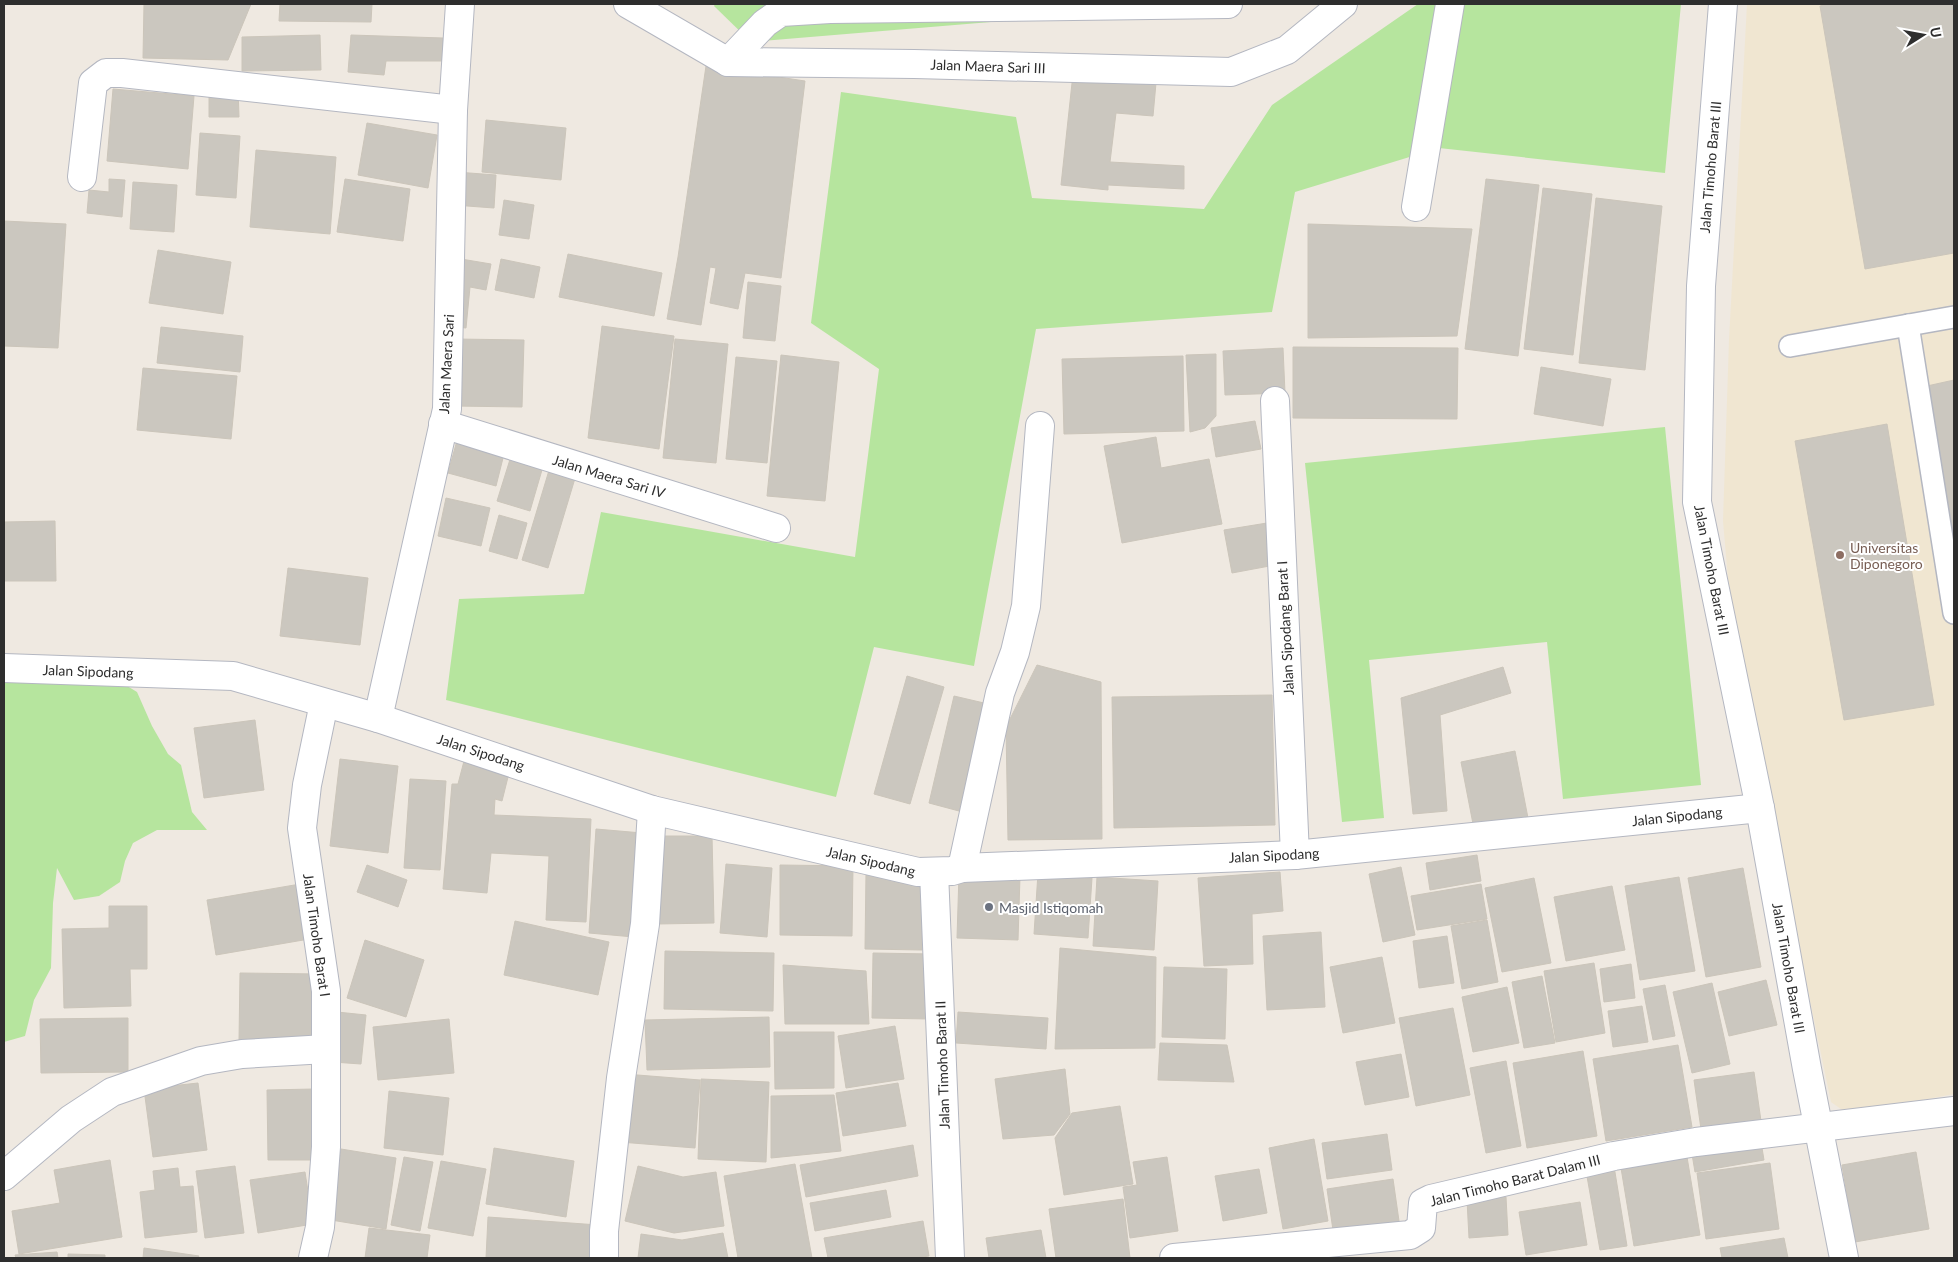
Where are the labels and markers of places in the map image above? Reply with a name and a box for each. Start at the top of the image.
place label: Universitas Diponegoro [1850,539,1923,572]
marker: Universitas Diponegoro [1834,549,1846,561]
place label: Masjid Istiqomah [999,899,1103,916]
marker: Masjid Istiqomah [983,901,995,913]

